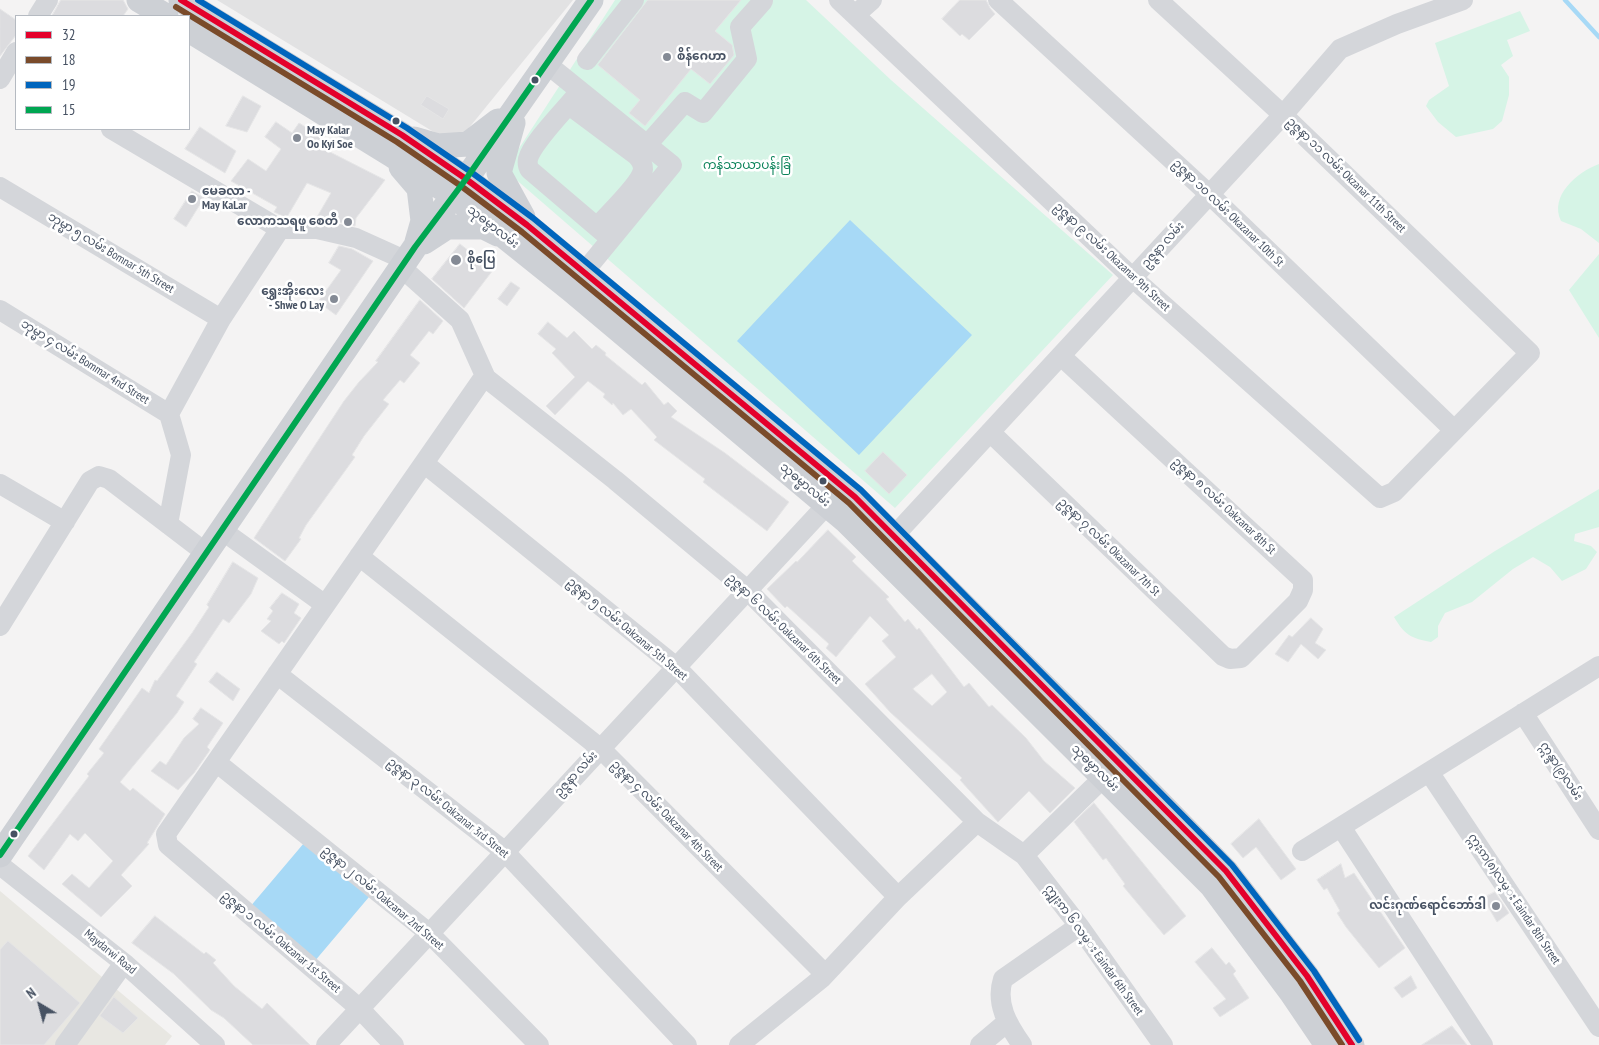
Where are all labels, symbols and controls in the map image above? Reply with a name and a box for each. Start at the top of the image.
legend [15,15,190,130]
text: 32 [62,25,76,44]
text: 18 [62,50,76,69]
place label: စိန်ဂေဟာ [677,50,726,64]
marker: စိန်ဂေဟာ [661,51,673,63]
text: 19 [62,75,76,94]
unlabelled marker [530,75,540,85]
text: 15 [62,100,76,119]
street label: ဥဇ္ဇနာ ၁၁ လမ်း Okzanar 11th Street [1284,114,1408,236]
unlabelled marker [391,116,401,126]
place label: May Kalar Oo Kyi Soe [307,124,353,152]
marker: May Kalar Oo Kyi Soe [291,132,303,144]
street label: ဥဇ္ဇနာ ၁၀ လမ်း Okazanar 10th St [1170,156,1286,270]
park label: ကန်သာယာပန်းခြံ [703,159,791,173]
place label: မေခလာ - May KaLar [202,185,251,213]
marker: မေခလာ - May KaLar [186,193,198,205]
street label: ဥဇ္ဇနာ ၉ လမ်း Okazanar 9th Street [1051,200,1173,314]
street label: သုဓမ္မာလမ်း [465,203,521,251]
street label: ဘုမ္မာ ၅ လမ်း Bomnar 5th Street [45,210,177,296]
place label: လောကသရဖူ စေတီ [237,215,338,229]
marker: လောကသရဖူ စေတီ [342,216,354,228]
street label: ဥဇ္ဇနာ လမ်း [1139,219,1187,271]
marker: စိုပြေ [449,253,463,267]
place label: စိုပြေ [467,253,495,267]
place label: ရွှေးအိုးလေး - Shwe O Lay [261,285,324,313]
marker: ရွှေးအိုးလေး - Shwe O Lay [328,293,340,305]
street label: ဘုမ္မာ ၄ လမ်း Bommar 4nd Street [18,317,152,407]
street label: ဥဇ္ဇနာ ၈ လမ်း Oakzanar 8th St [1169,454,1279,558]
street label: သုဓမ္မာလမ်း [777,460,833,510]
unlabelled marker [818,476,828,486]
street label: ဥဇ္ဇနာ ၇ လမ်း Okazanar 7th St [1055,495,1163,599]
street label: ဥဇ္ဇနာ ၆ လမ်း Oakzanar 6th Street [724,571,844,687]
street label: ဥဇ္ဇနာ ၅ လမ်း Oakzanar 5th Street [564,575,690,683]
street label: ဣန္ဒာ(၉)လမ်း [1537,739,1585,803]
street label: သုဓမ္မာလမ်း [1068,741,1122,795]
street label: ဥဇ္ဇနာ လမ်း [551,748,601,800]
street label: ဥဇ္ဇနာ ၃ လမ်း Oakzanar 3rd Street [385,755,511,861]
street label: ဥဇ္ဇနာ ၄ လမ်း Oakzanar 4th Street [608,757,726,875]
unlabelled marker [9,829,19,839]
street label: ဣႏၵာ(၈)လမ္း Eaindar 8th Street [1465,831,1563,967]
street label: ဥဇ္ဇနာ ၂ လမ်း Oakzanar 2nd Street [319,843,447,953]
street label: ဣျႏၵာ ၆ လမ္း Eaindar 6th Street [1042,882,1146,1018]
street label: ဥဇ္ဇနာ ၁ လမ်း Oakzanar 1st Street [219,888,343,996]
place label: လင်းဂုဏ်ရောင်ဘော်ဒါ [1369,899,1486,913]
marker: လင်းဂုဏ်ရောင်ဘော်ဒါ [1490,900,1502,912]
street label: Maydarwi Road [81,927,139,977]
north arrow [15,980,65,1030]
text: N [23,984,39,1002]

